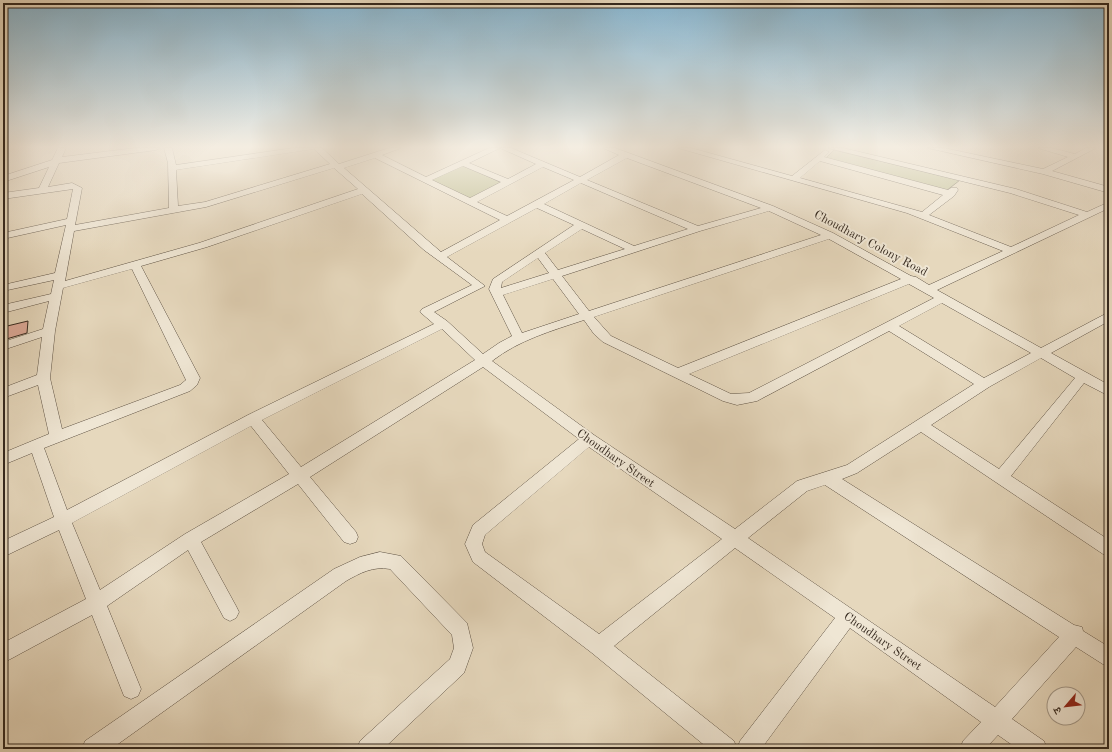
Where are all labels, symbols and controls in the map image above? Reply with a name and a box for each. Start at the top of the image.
street label: Choudhary Colony Road [812,209,929,279]
street label: Choudhary Street [574,427,657,490]
street label: Choudhary Street [841,610,924,673]
north arrow [1046,686,1086,726]
text: उ [1052,704,1065,716]

